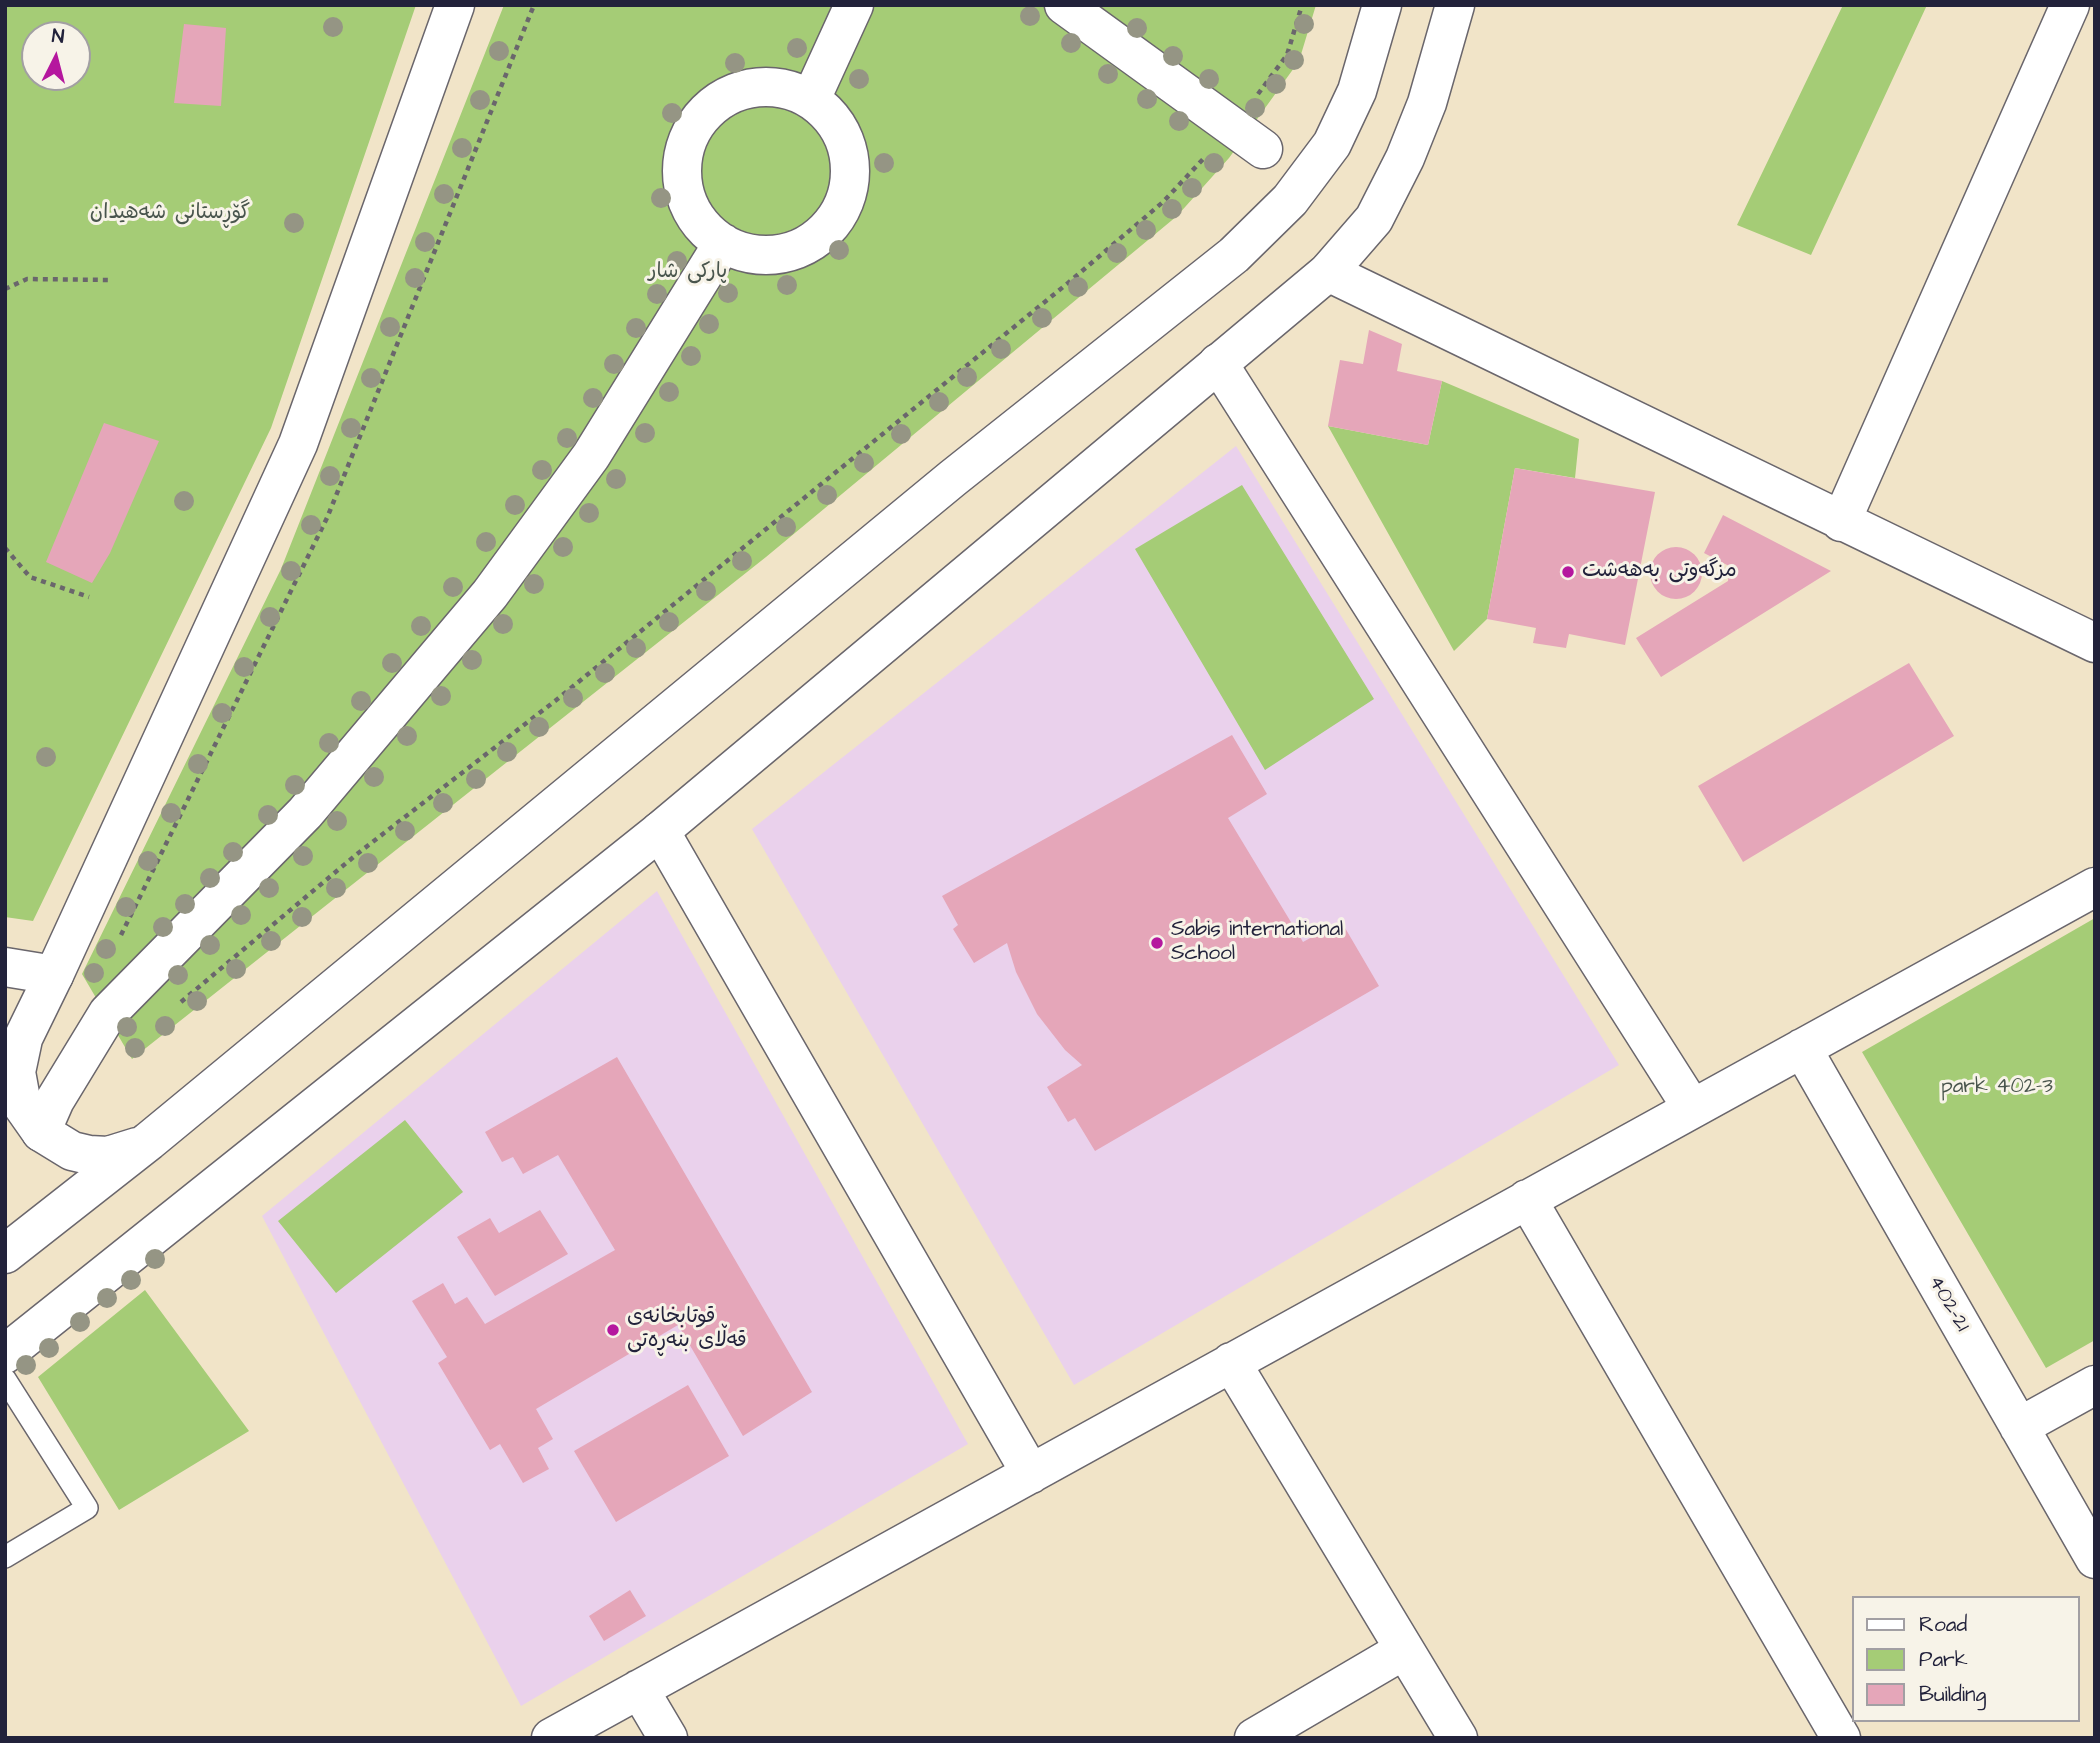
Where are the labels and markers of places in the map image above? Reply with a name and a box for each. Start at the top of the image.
place label: مزگەوتی بەهەشت [1582,559,1737,585]
marker: مزگەوتی بەهەشت [1560,564,1576,580]
place label: Sabis international School [1171,918,1343,968]
marker: Sabis international School [1149,935,1165,951]
place label: قوتابخانەی قەڵای بنەڕەتی [627,1305,747,1355]
marker: قوتابخانەی قەڵای بنەڕەتی [605,1322,621,1338]

